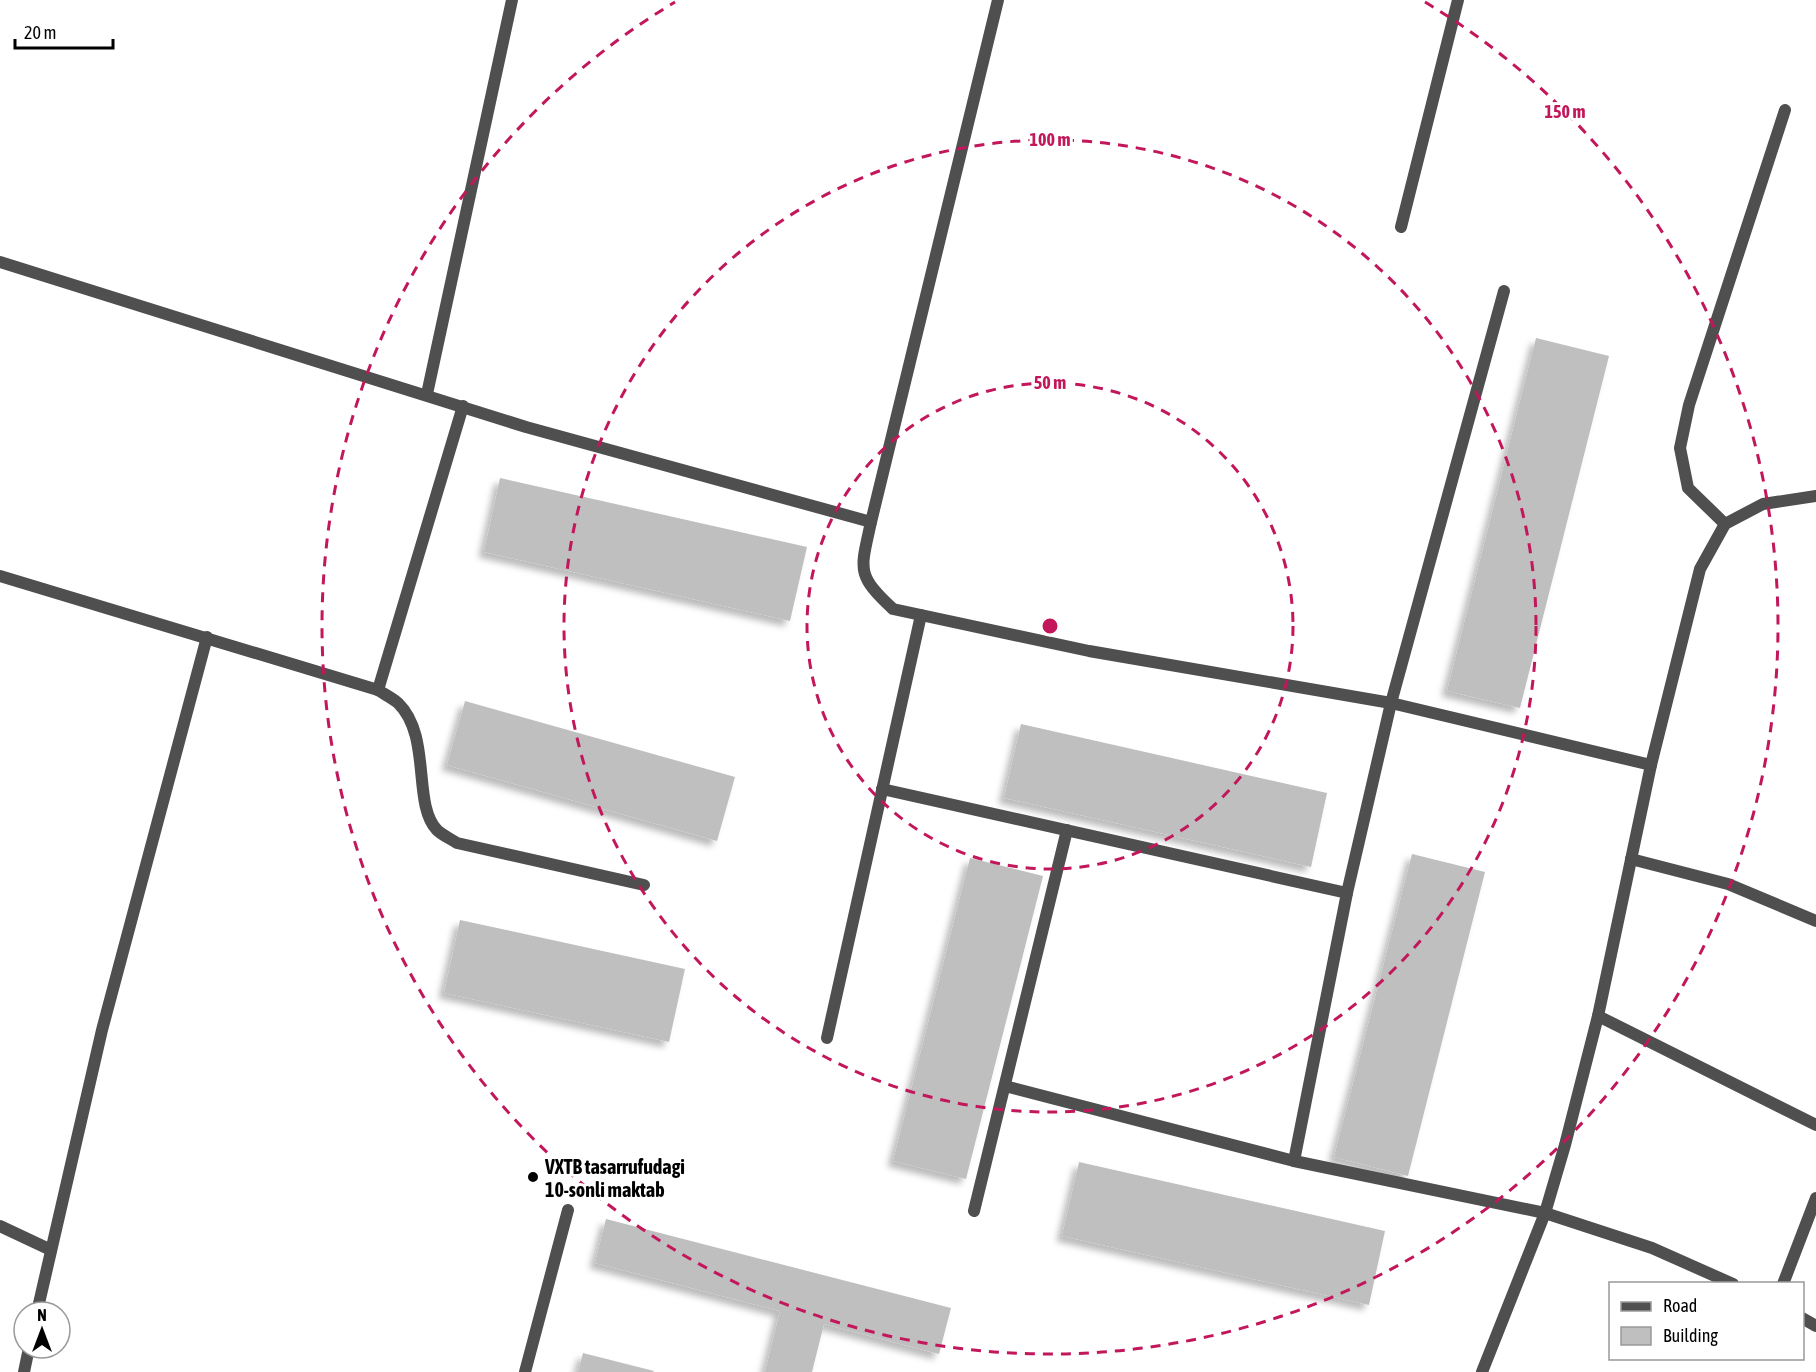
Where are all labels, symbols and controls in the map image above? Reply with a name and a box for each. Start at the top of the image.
scale bar [15,12,112,50]
text: 20 m [24,22,56,43]
text: 150 m [1545,101,1585,122]
text: 100 m [1030,129,1070,150]
text: 50 m [1034,372,1066,393]
centre of rings [1040,616,1060,636]
place label: VXTB tasarrufudagi 10-sonli maktab [544,1155,685,1201]
marker: VXTB tasarrufudagi 10-sonli maktab [526,1170,540,1184]
legend [1609,1282,1804,1360]
text: Road [1663,1295,1697,1316]
north arrow [12,1300,72,1360]
text: N [37,1306,47,1324]
text: Building [1663,1325,1718,1346]

